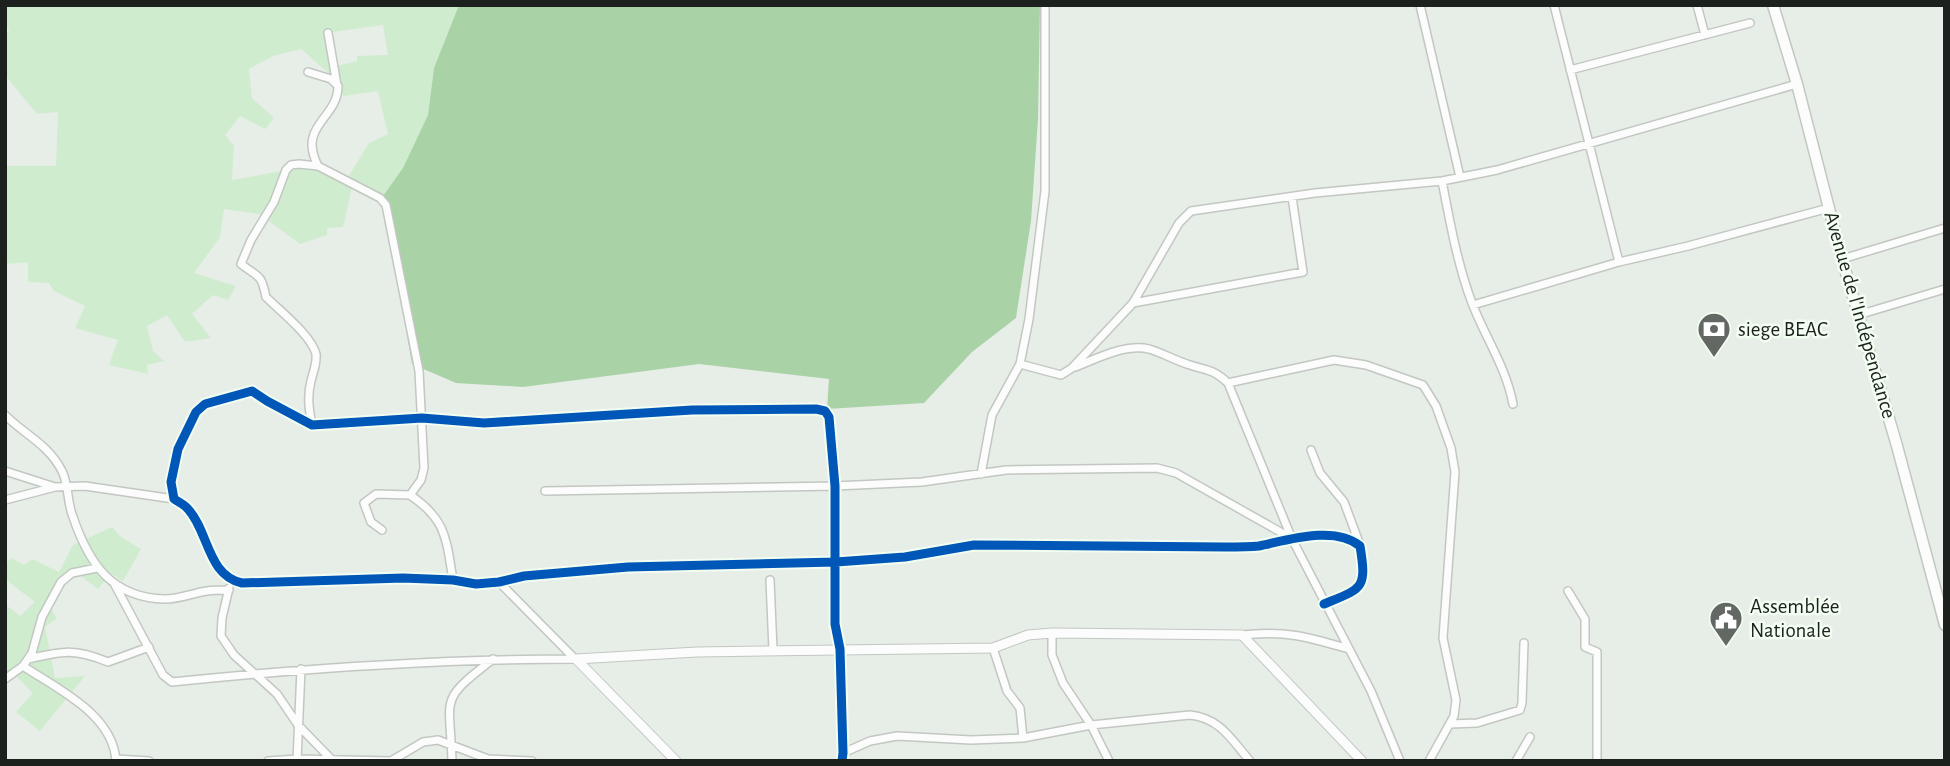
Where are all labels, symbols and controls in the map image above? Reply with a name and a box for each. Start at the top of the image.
street label: Avenue de l'Indépendance [1820,209,1900,421]
bank icon: siege BEAC [1695,310,1733,359]
place label: siege BEAC [1738,319,1828,340]
place label: Assemblée Nationale [1750,596,1840,641]
public building icon: Assemblée Nationale [1707,599,1745,648]

